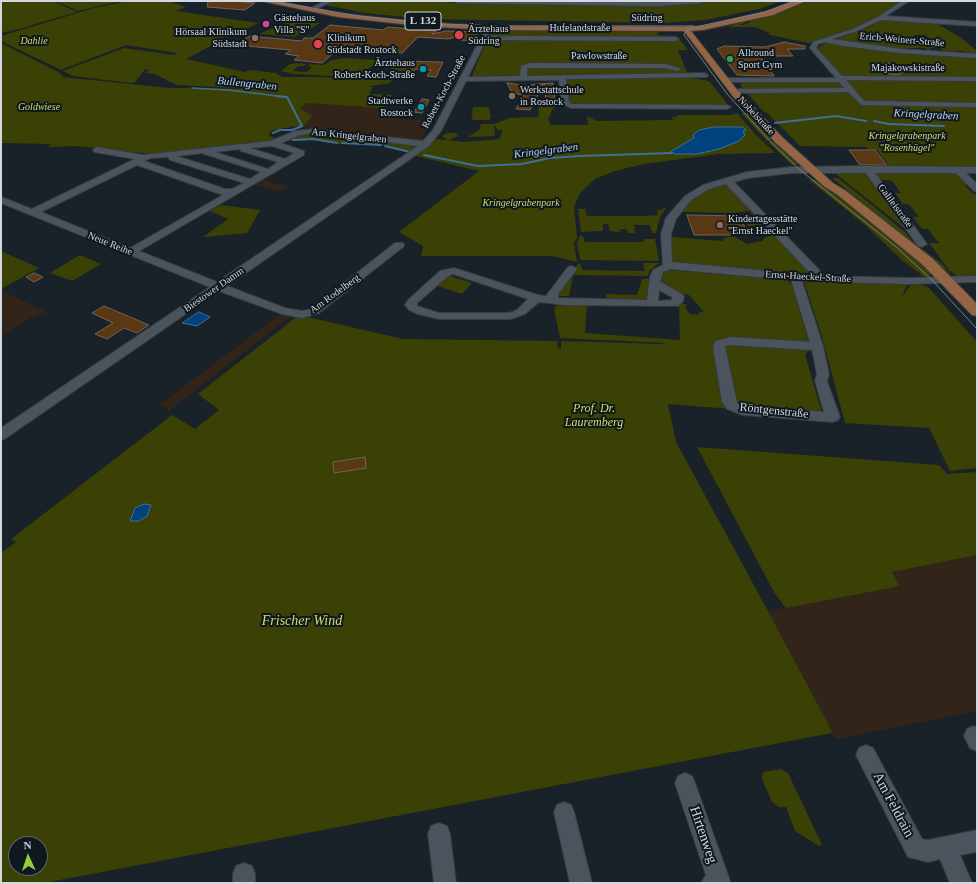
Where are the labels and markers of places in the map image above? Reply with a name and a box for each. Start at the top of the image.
place label: Gästehaus Villa "S" [274,12,315,36]
marker: Gästehaus Villa "S" [261,19,271,29]
place label: Ärztehaus Südring [468,23,509,46]
place label: Hörsaal Klinikum Südstadt [175,26,247,50]
marker: Ärztehaus Südring [453,29,465,41]
place label: Klinikum Südstadt Rostock [327,32,397,56]
marker: Hörsaal Klinikum Südstadt [250,33,260,43]
marker: Klinikum Südstadt Rostock [312,38,324,50]
place label: Allround Sport Gym [738,47,782,70]
marker: Allround Sport Gym [725,54,735,64]
place label: Ärztehaus Robert-Koch-Straße [334,57,415,80]
marker: Ärztehaus Robert-Koch-Straße [418,64,428,74]
place label: Werkstattschule in Rostock [520,84,584,108]
marker: Werkstattschule in Rostock [507,91,517,101]
place label: Stadtwerke Rostock [368,95,413,118]
marker: Stadtwerke Rostock [416,102,426,112]
place label: Kindertagesstätte "Ernst Haeckel" [728,213,797,236]
marker: Kindertagesstätte "Ernst Haeckel" [715,220,725,230]

